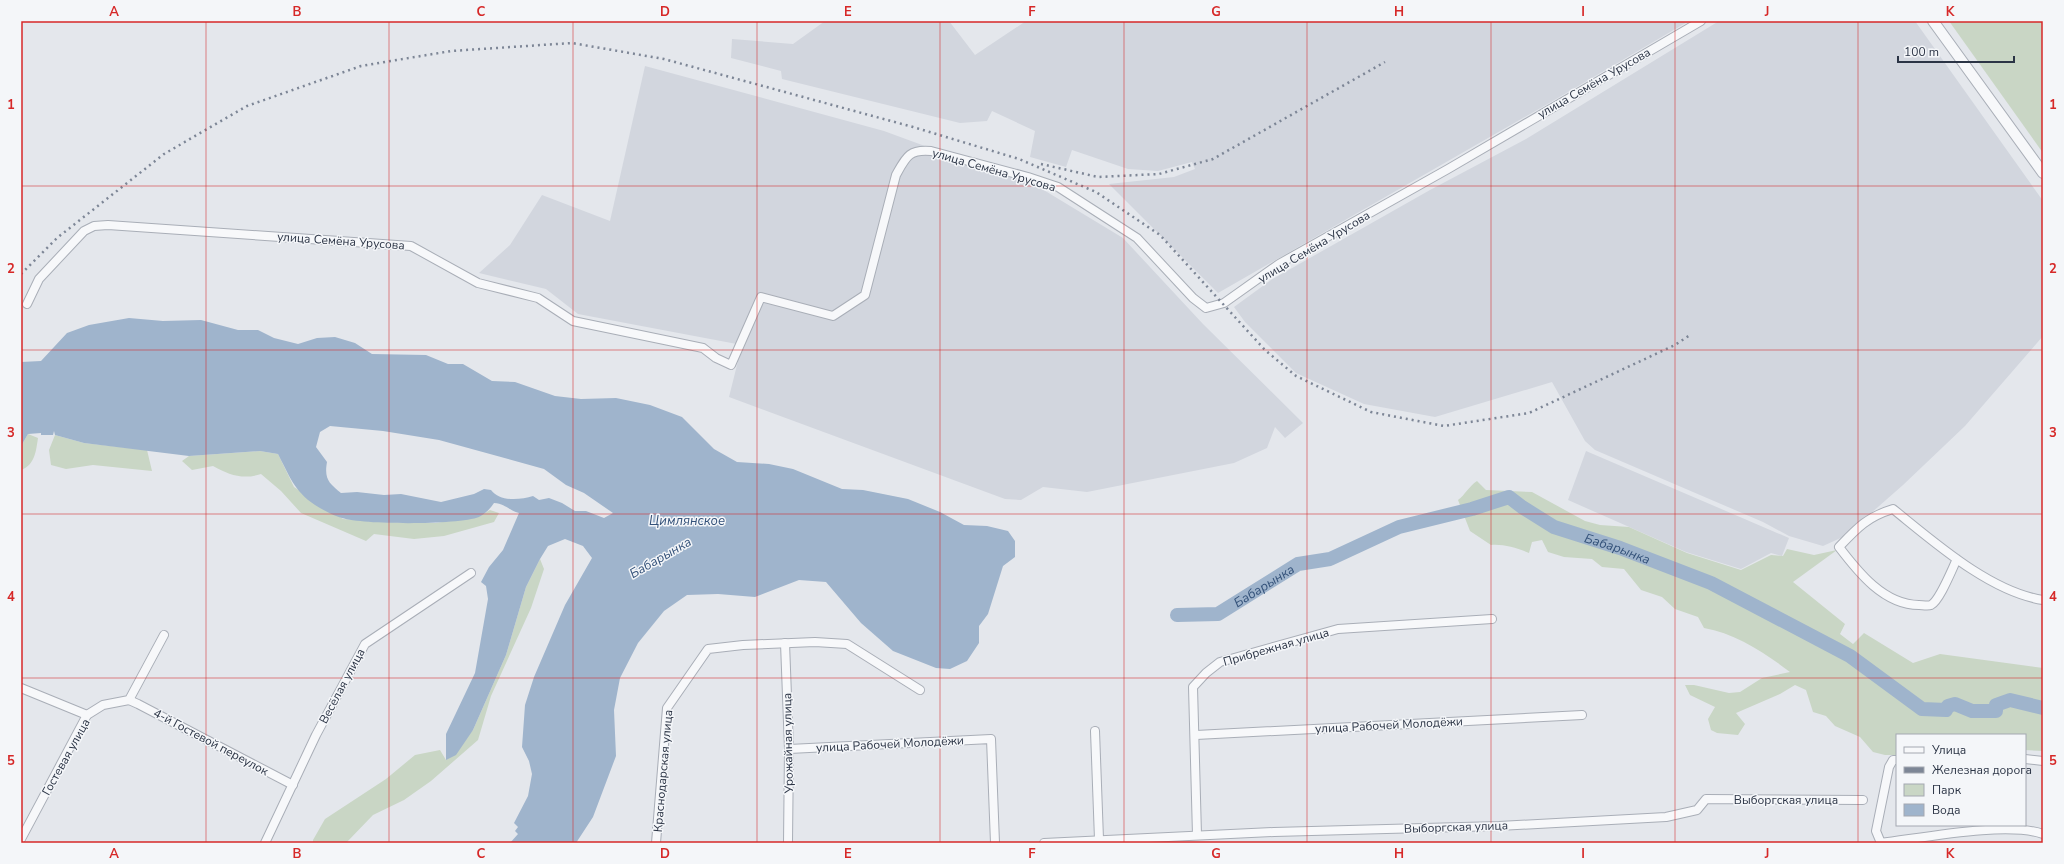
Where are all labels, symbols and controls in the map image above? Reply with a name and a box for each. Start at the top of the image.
text: A [109,3,119,21]
text: B [293,3,302,21]
text: C [477,3,486,21]
text: D [660,3,670,21]
text: E [844,3,852,21]
text: F [1028,3,1036,21]
text: G [1211,3,1221,21]
text: H [1394,3,1404,21]
text: I [1581,3,1585,21]
text: J [1764,3,1769,21]
text: K [1946,3,1955,21]
scale bar [1898,38,2014,64]
street label: улица Семёна Урусова [1535,44,1653,122]
text: 100 m [1904,44,1939,60]
text: 1 [7,96,15,114]
text: 1 [2049,96,2057,114]
street label: улица Семёна Урусова [930,145,1058,195]
street label: улица Семёна Урусова [1255,207,1373,287]
street label: улица Семёна Урусова [277,229,405,253]
text: 2 [7,260,15,278]
text: 2 [2049,260,2057,278]
text: 3 [7,424,15,442]
text: 3 [2049,424,2057,442]
water label: Цимлянское [649,512,725,530]
water label: Бабарынка [1582,529,1653,569]
water label: Бабарынка [626,533,695,583]
water label: Бабарынка [1230,560,1298,612]
text: 4 [7,588,15,606]
text: 4 [2049,588,2057,606]
street label: Прибрежная улица [1221,624,1331,670]
street label: Весёлая улица [315,646,369,726]
street label: Урожайная улица [779,693,797,794]
street label: 4-й Гостевой переулок [151,705,272,779]
street label: Краснодарская улица [650,709,676,833]
street label: улица Рабочей Молодёжи [1315,713,1463,737]
street label: Гостевая улица [38,716,94,798]
street label: улица Рабочей Молодёжи [816,732,964,756]
legend [1896,734,2026,826]
text: Улица [1931,742,1966,758]
text: 5 [7,752,15,770]
text: 5 [2049,752,2057,770]
text: Железная дорога [1932,762,2032,778]
text: Парк [1932,782,1962,798]
street label: Выборгская улица [1734,792,1838,808]
text: Вода [1932,802,1960,818]
street label: Выборгская улица [1404,817,1508,837]
text: A [109,845,119,863]
text: B [293,845,302,863]
text: C [477,845,486,863]
text: D [660,845,670,863]
text: E [844,845,852,863]
text: F [1028,845,1036,863]
text: G [1211,845,1221,863]
text: H [1394,845,1404,863]
text: I [1581,845,1585,863]
text: J [1764,845,1769,863]
text: K [1946,845,1955,863]

